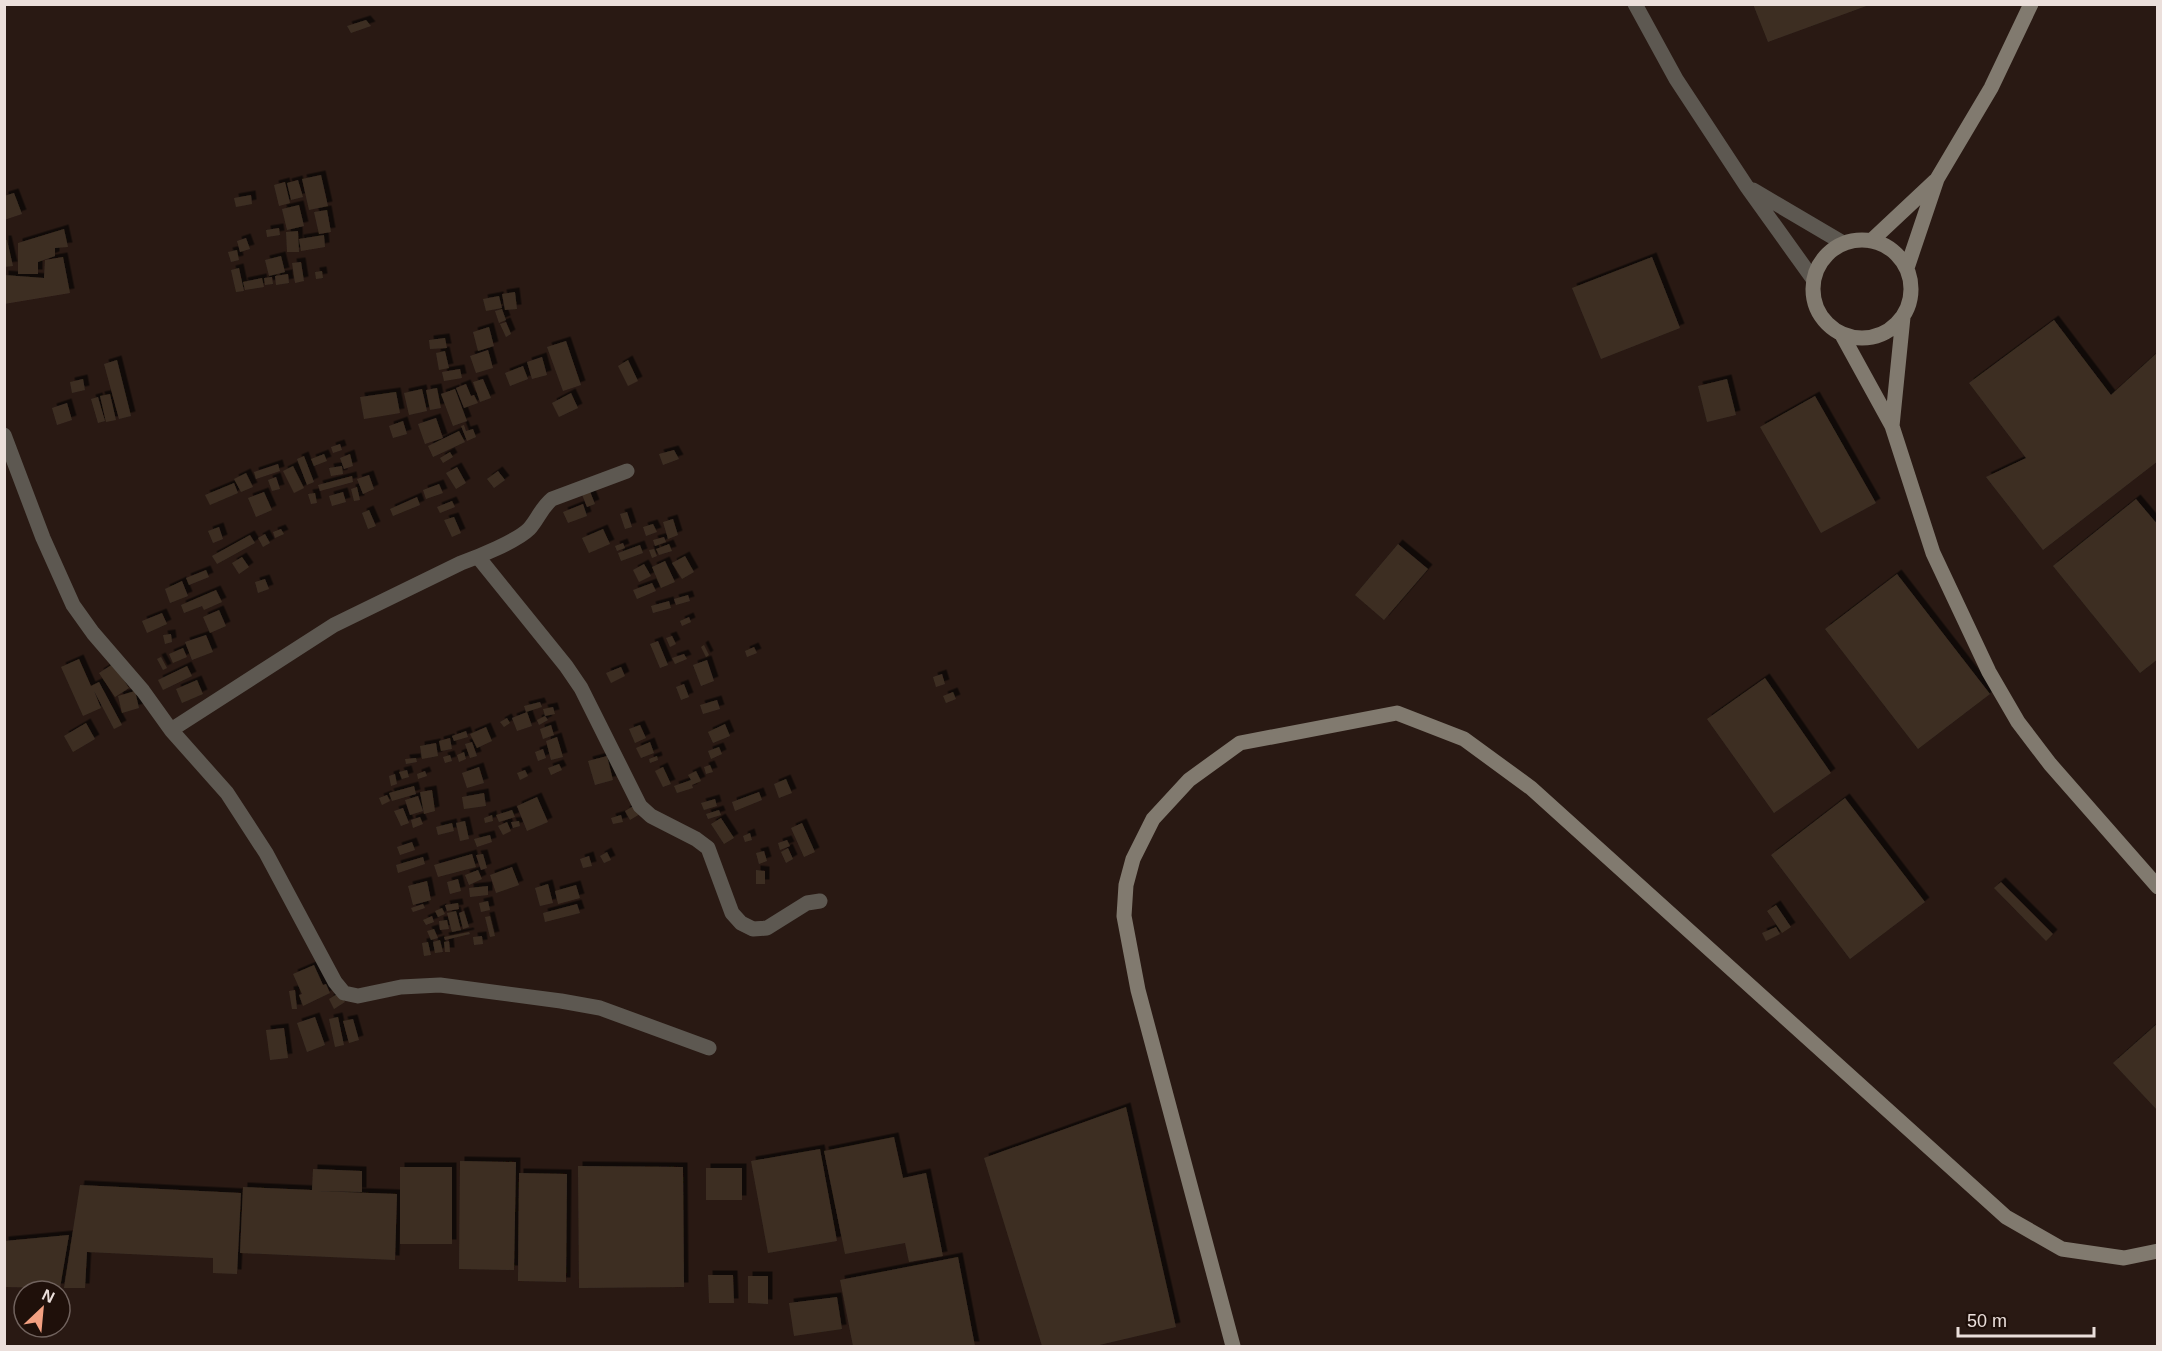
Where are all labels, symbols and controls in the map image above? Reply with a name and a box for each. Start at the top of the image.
north arrow [12,1279,72,1339]
text: N [39,1286,57,1306]
scale bar [1958,1300,2094,1338]
text: 50 m [1967,1311,2007,1331]

